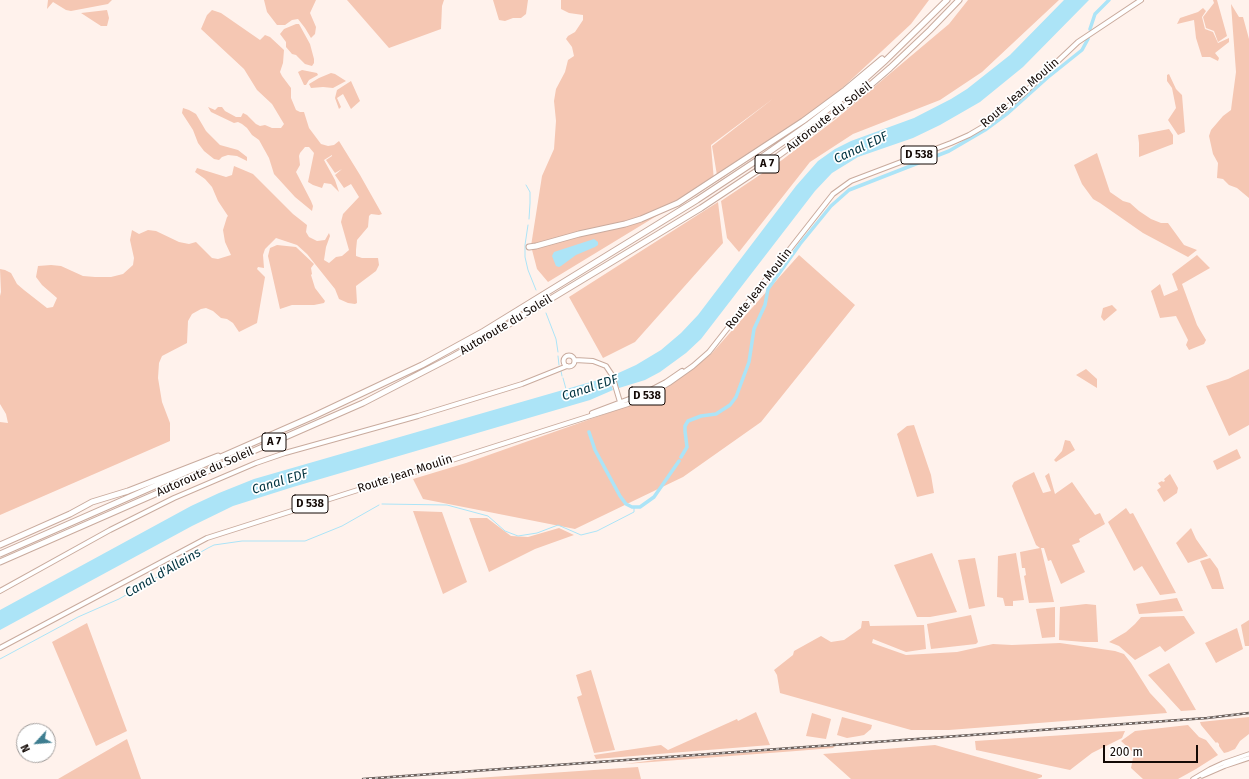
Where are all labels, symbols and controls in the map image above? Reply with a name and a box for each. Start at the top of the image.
street label: Route Jean Moulin [978,55,1062,131]
street label: Autoroute du Soleil [783,79,875,155]
water label: Canal EDF [831,129,891,167]
road number: D 538 [901,146,937,164]
road number: A 7 [755,155,779,173]
street label: Route Jean Moulin [723,246,795,332]
street label: Autoroute du Soleil [457,292,555,358]
water label: Canal EDF [560,372,620,404]
road number: D 538 [629,387,665,405]
road number: A 7 [262,433,286,451]
street label: Autoroute du Soleil [154,444,256,500]
street label: Route Jean Moulin [356,452,454,496]
water label: Canal EDF [250,466,310,498]
road number: D 538 [292,495,328,513]
water label: Canal d'Alleins [122,545,204,601]
north arrow [16,723,56,763]
scale bar [1105,737,1200,763]
text: N [18,742,33,754]
text: 200 m [1110,745,1143,759]

